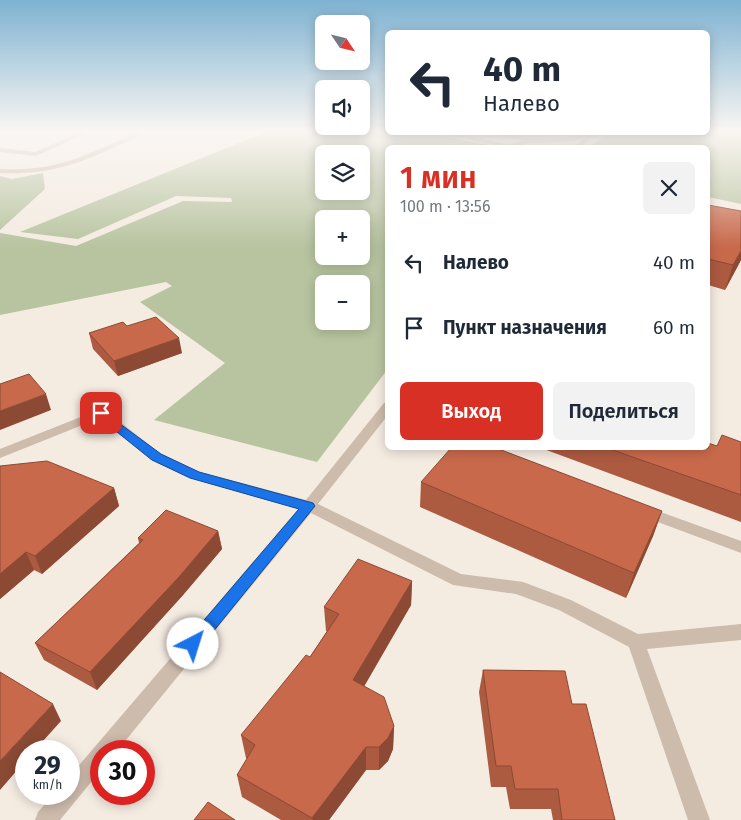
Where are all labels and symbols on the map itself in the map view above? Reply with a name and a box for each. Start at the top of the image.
north arrow [315,15,370,70]
pin [80,392,122,434]
position arrow [166,617,218,669]
speed limit sign: 30 [90,740,155,805]

